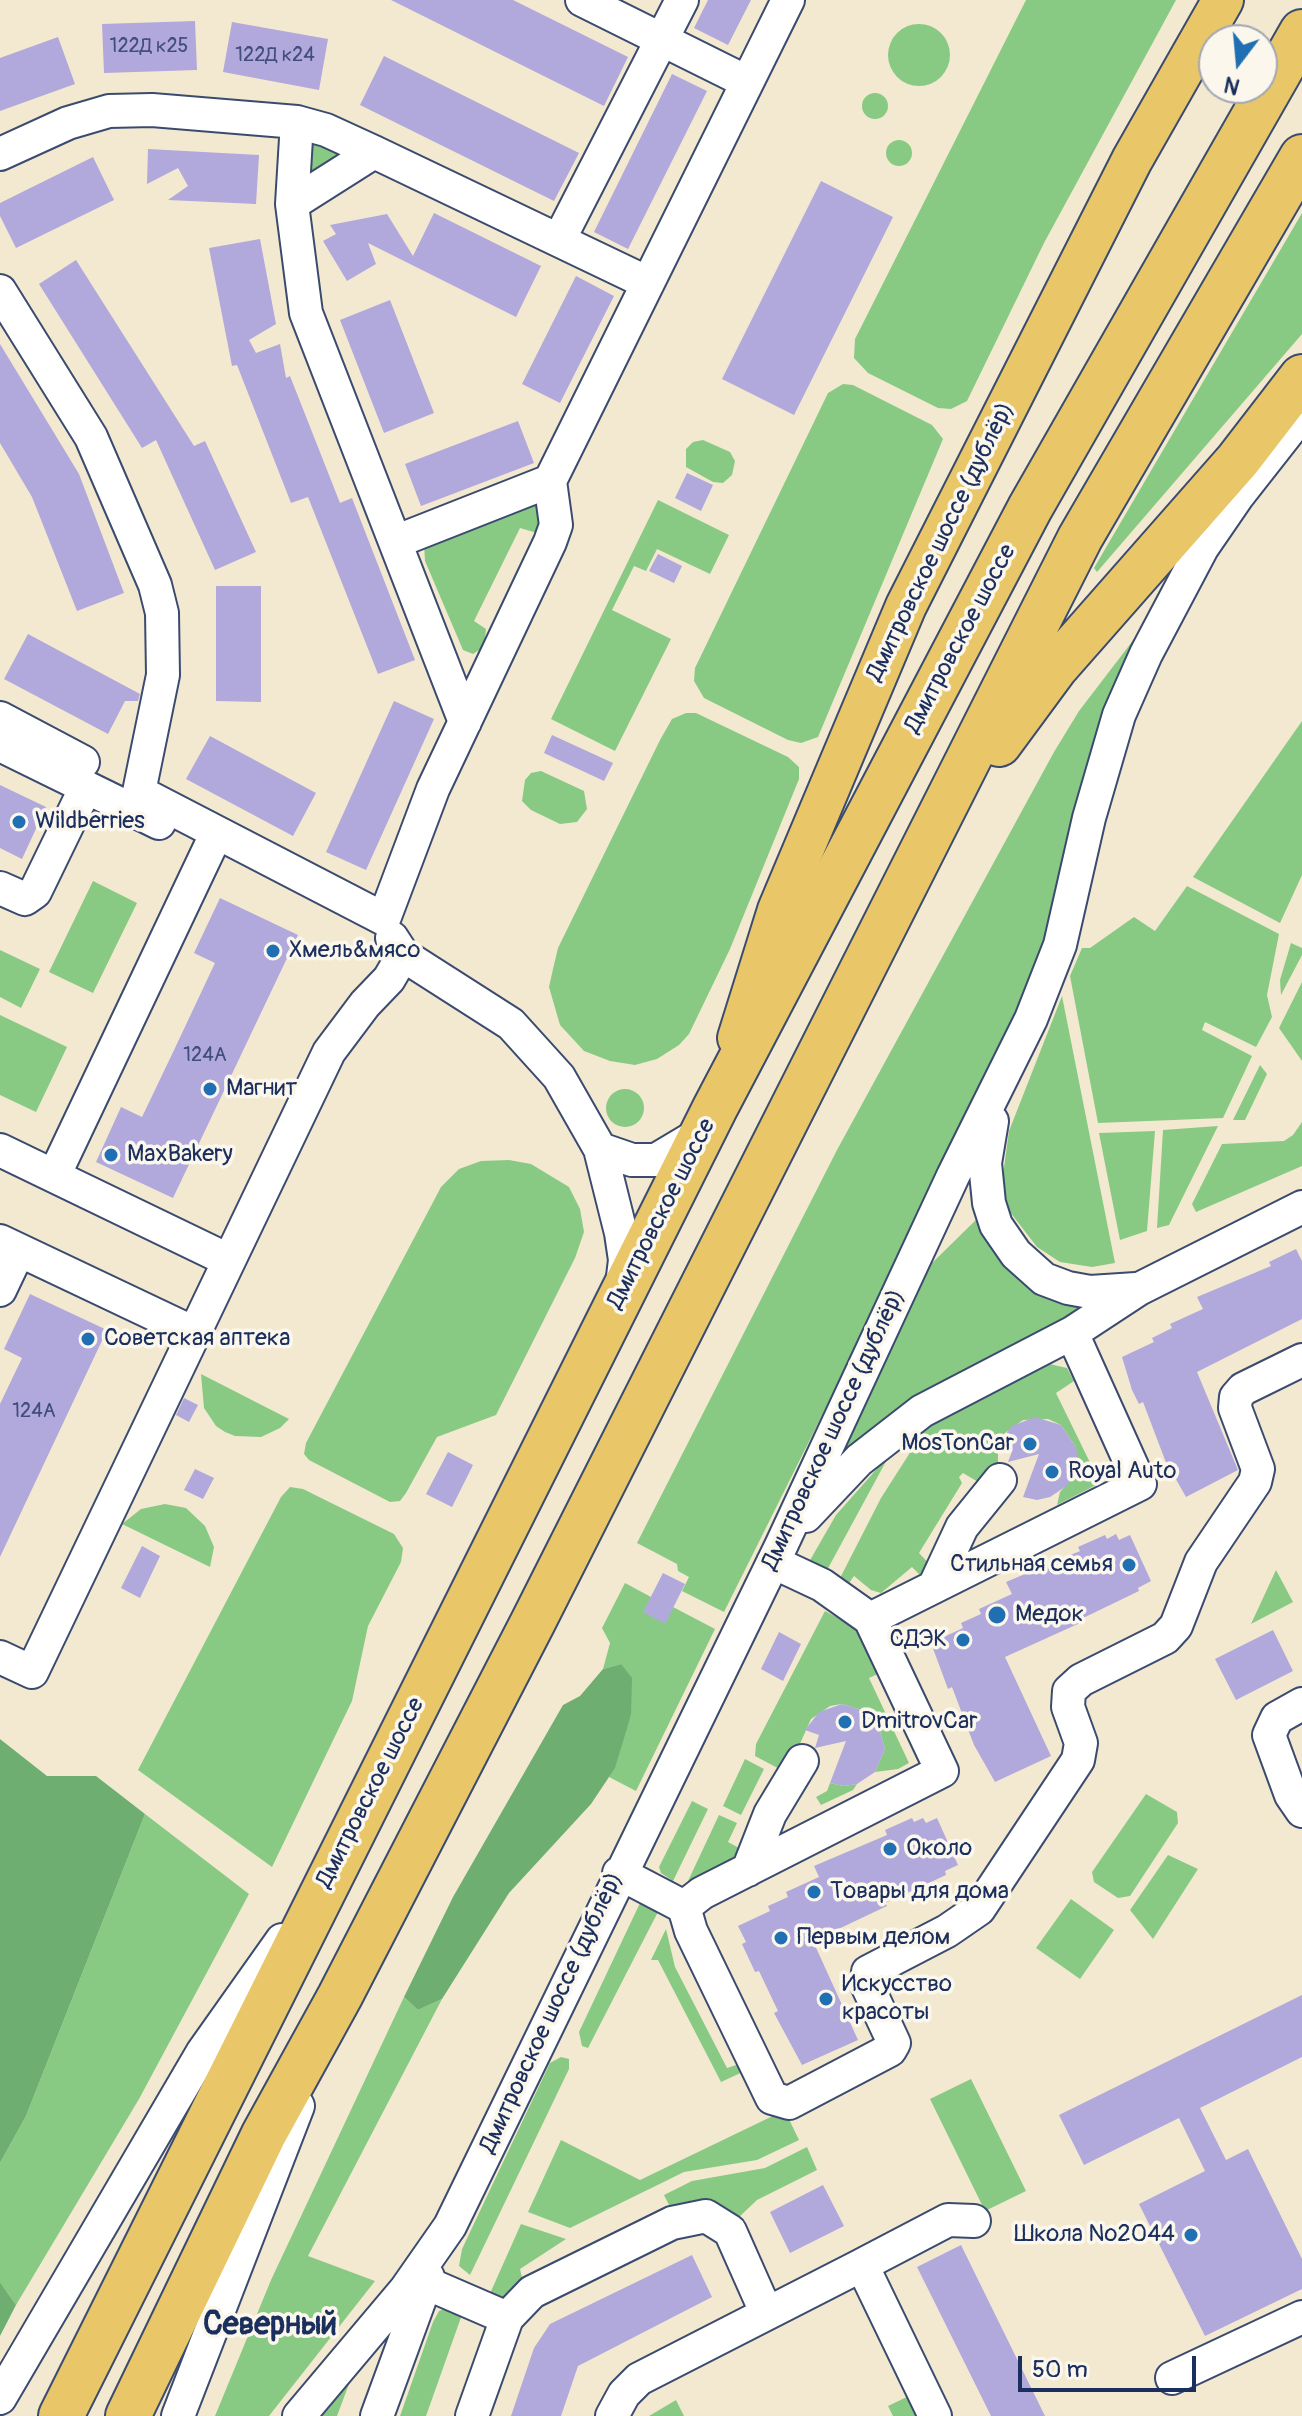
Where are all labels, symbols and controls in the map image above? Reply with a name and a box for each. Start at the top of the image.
north arrow [1198,24,1278,104]
house number: 122Д к25 [110,35,188,59]
house number: 122Д к24 [235,44,315,68]
text: N [1221,70,1243,101]
street label: Дмитровское шоссе (дублёр) [861,398,1021,686]
street label: Дмитровское шоссе [899,540,1023,738]
place label: Wildberries [35,808,145,836]
marker: Wildberries [10,813,28,831]
place label: Хмель&мясо [289,937,420,965]
marker: Хмель&мясо [264,942,282,960]
house number: 124А [183,1044,227,1068]
place label: Магнит [226,1075,297,1103]
marker: Магнит [201,1080,219,1098]
street label: Дмитровское шоссе [602,1114,722,1314]
place label: MaxBakery [127,1141,233,1169]
marker: MaxBakery [102,1146,120,1164]
street label: Дмитровское шоссе (дублёр) [756,1285,912,1575]
place label: Советская аптека [104,1325,290,1353]
marker: Советская аптека [79,1330,97,1348]
house number: 124А [12,1400,56,1424]
place label: MosTonCar [901,1430,1014,1458]
marker: MosTonCar [1021,1435,1039,1453]
place label: Royal Auto [1068,1458,1176,1486]
marker: Royal Auto [1043,1463,1061,1481]
place label: Стильная семья [950,1551,1113,1579]
marker: Стильная семья [1120,1556,1138,1574]
place label: Медок [1015,1601,1084,1629]
marker: Медок [986,1604,1008,1626]
place label: СДЭК [890,1626,947,1654]
marker: СДЭК [954,1631,972,1649]
street label: Дмитровское шоссе [311,1693,431,1893]
place label: DmitrovCar [861,1708,978,1736]
marker: DmitrovCar [836,1713,854,1731]
place label: Около [906,1835,972,1863]
marker: Около [881,1840,899,1858]
street label: Дмитровское шоссе (дублёр) [474,1868,630,2158]
place label: Товары для дома [830,1878,1009,1906]
marker: Товары для дома [805,1883,823,1901]
place label: Первым делом [797,1924,950,1952]
marker: Первым делом [772,1929,790,1947]
place label: Искусство красоты [842,1971,952,2027]
marker: Искусство красоты [817,1990,835,2008]
place label: Школа №2044 [1014,2221,1175,2249]
marker: Школа №2044 [1182,2226,1200,2244]
district label: Северный [203,2307,337,2345]
scale bar [1022,2340,1200,2390]
text: 50 m [1032,2355,1088,2384]

